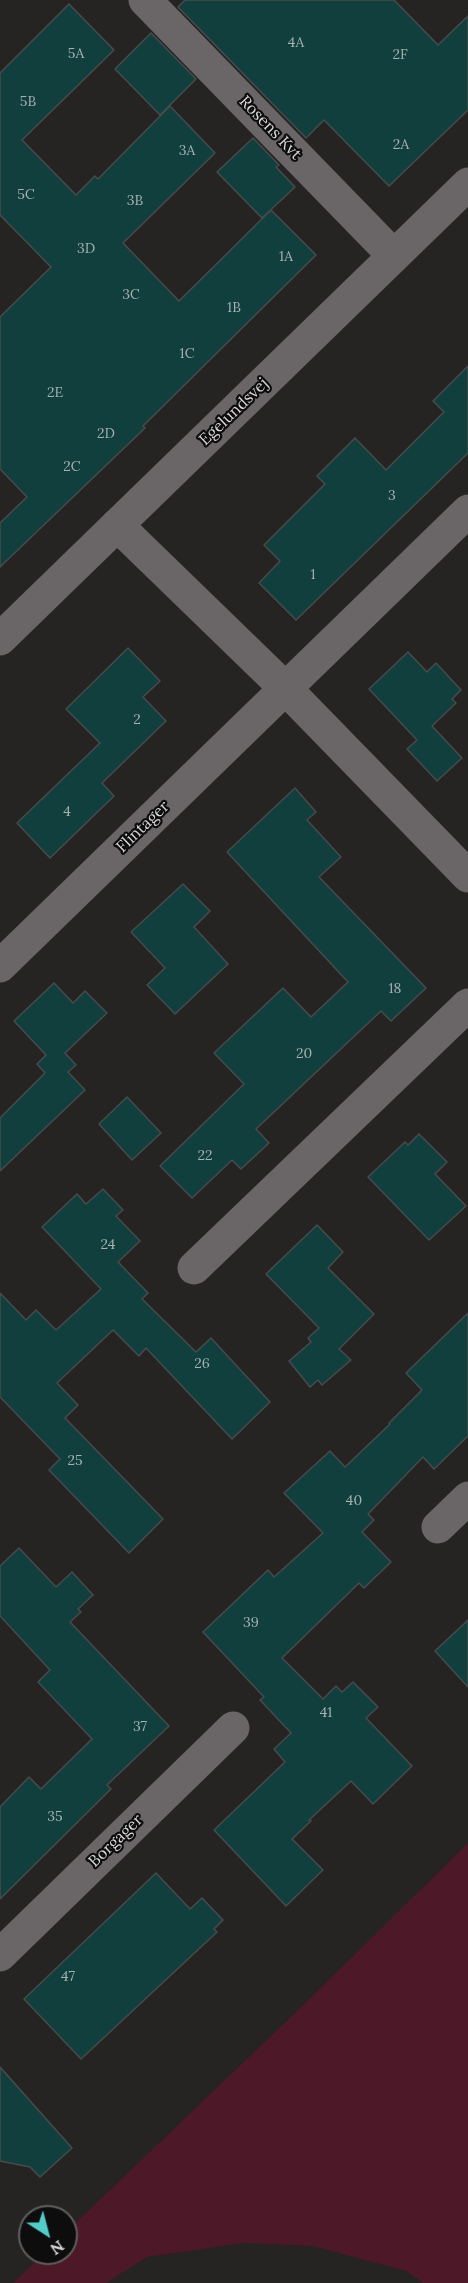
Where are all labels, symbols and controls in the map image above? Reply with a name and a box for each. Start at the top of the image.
house number: 4A [288,35,304,51]
house number: 5A [68,46,84,62]
house number: 2F [392,47,408,63]
street label: Rosens Kvt [235,92,305,164]
house number: 5B [20,94,36,110]
house number: 2A [393,137,409,153]
house number: 3A [179,143,195,159]
house number: 5C [17,187,35,203]
house number: 3B [127,193,143,209]
house number: 3D [77,241,95,257]
house number: 1A [279,249,293,265]
house number: 3C [122,287,140,303]
house number: 1B [227,300,241,316]
house number: 1C [180,346,194,362]
street label: Egelundsvej [195,374,273,450]
house number: 2E [47,385,63,401]
house number: 2D [97,426,115,442]
house number: 2C [63,459,81,475]
house number: 3 [388,488,396,504]
house number: 1 [310,567,316,583]
house number: 2 [133,712,141,728]
street label: Flintager [113,797,173,857]
house number: 4 [63,804,71,820]
house number: 18 [389,981,401,997]
house number: 20 [296,1046,312,1062]
house number: 22 [197,1148,213,1164]
house number: 24 [101,1237,115,1253]
house number: 26 [194,1356,210,1372]
house number: 25 [67,1453,83,1469]
house number: 40 [346,1493,362,1509]
house number: 39 [243,1615,259,1631]
house number: 41 [320,1705,332,1721]
house number: 37 [133,1719,147,1735]
house number: 35 [47,1809,63,1825]
street label: Borgager [85,1811,147,1871]
house number: 47 [61,1969,75,1985]
north arrow [18,2205,78,2265]
text: N [47,2236,68,2260]

